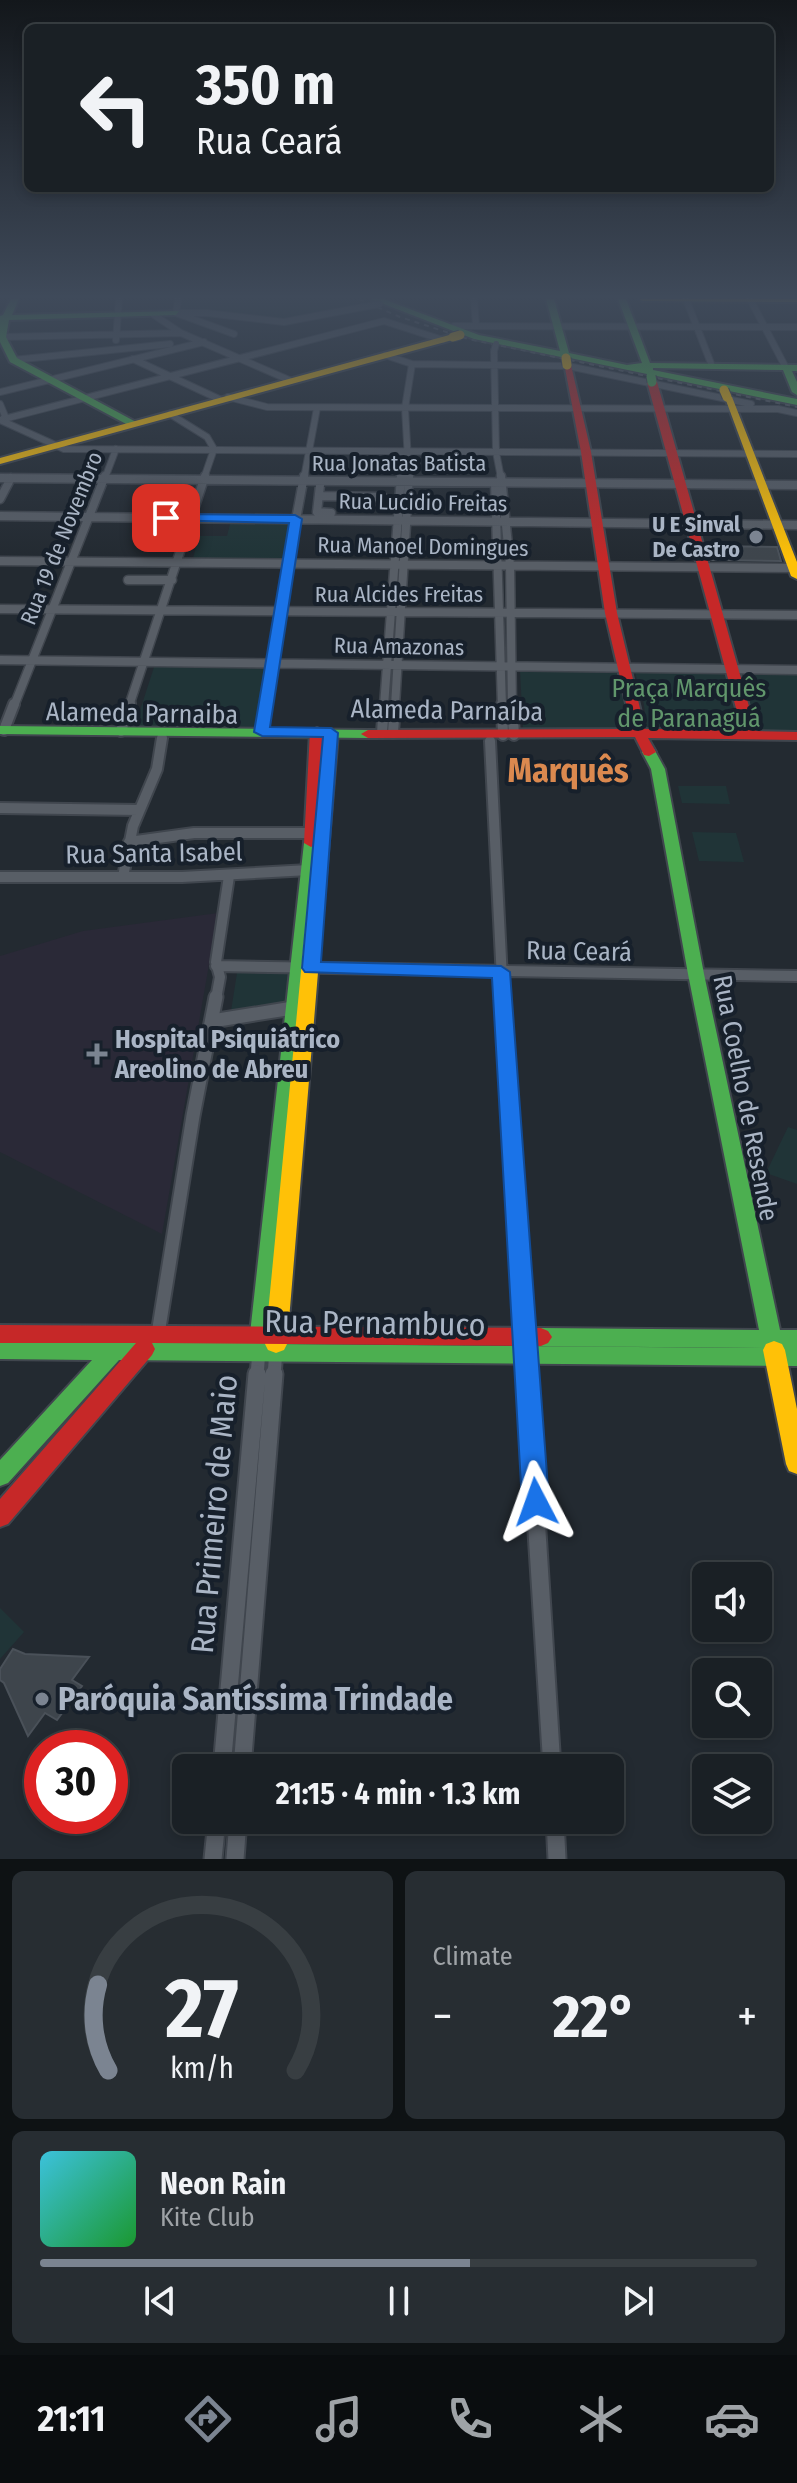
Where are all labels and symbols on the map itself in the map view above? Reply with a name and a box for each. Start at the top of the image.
street label: Rua 19 de Novembro [14,448,109,629]
street label: Rua Jonatas Batista [312,450,486,477]
pin [132,484,200,552]
street label: Rua Lucidio Freitas [338,488,508,517]
place label: U E Sinval De Castro [652,511,741,563]
marker: U E Sinval De Castro [747,528,765,546]
street label: Rua Manoel Domingues [317,531,529,562]
street label: Rua Alcides Freitas [315,581,483,608]
street label: Rua Amazonas [334,632,464,661]
park label: Praça Marquês de Paranaguá [612,673,766,734]
street label: Alameda Parnaíba [350,693,543,728]
street label: Alameda Parnaiba [46,696,238,731]
district label: Marquês [507,750,629,791]
street label: Rua Santa Isabel [65,836,243,871]
street label: Rua Ceará [526,935,632,968]
street label: Rua Coelho de Resende [706,972,785,1224]
place label: Hospital Psiquiátrico Areolino de Abreu [114,1024,340,1085]
marker: Hospital Psiquiátrico Areolino de Abreu [86,1043,108,1065]
street label: Rua Pernambuco [264,1302,486,1344]
street label: Rua Primeiro de Maio [183,1373,245,1655]
position arrow [494,1460,578,1544]
place label: Paróquia Santíssima Trindade [58,1680,453,1718]
marker: Paróquia Santíssima Trindade [33,1690,51,1708]
speed limit sign: 30 [24,1730,128,1834]

